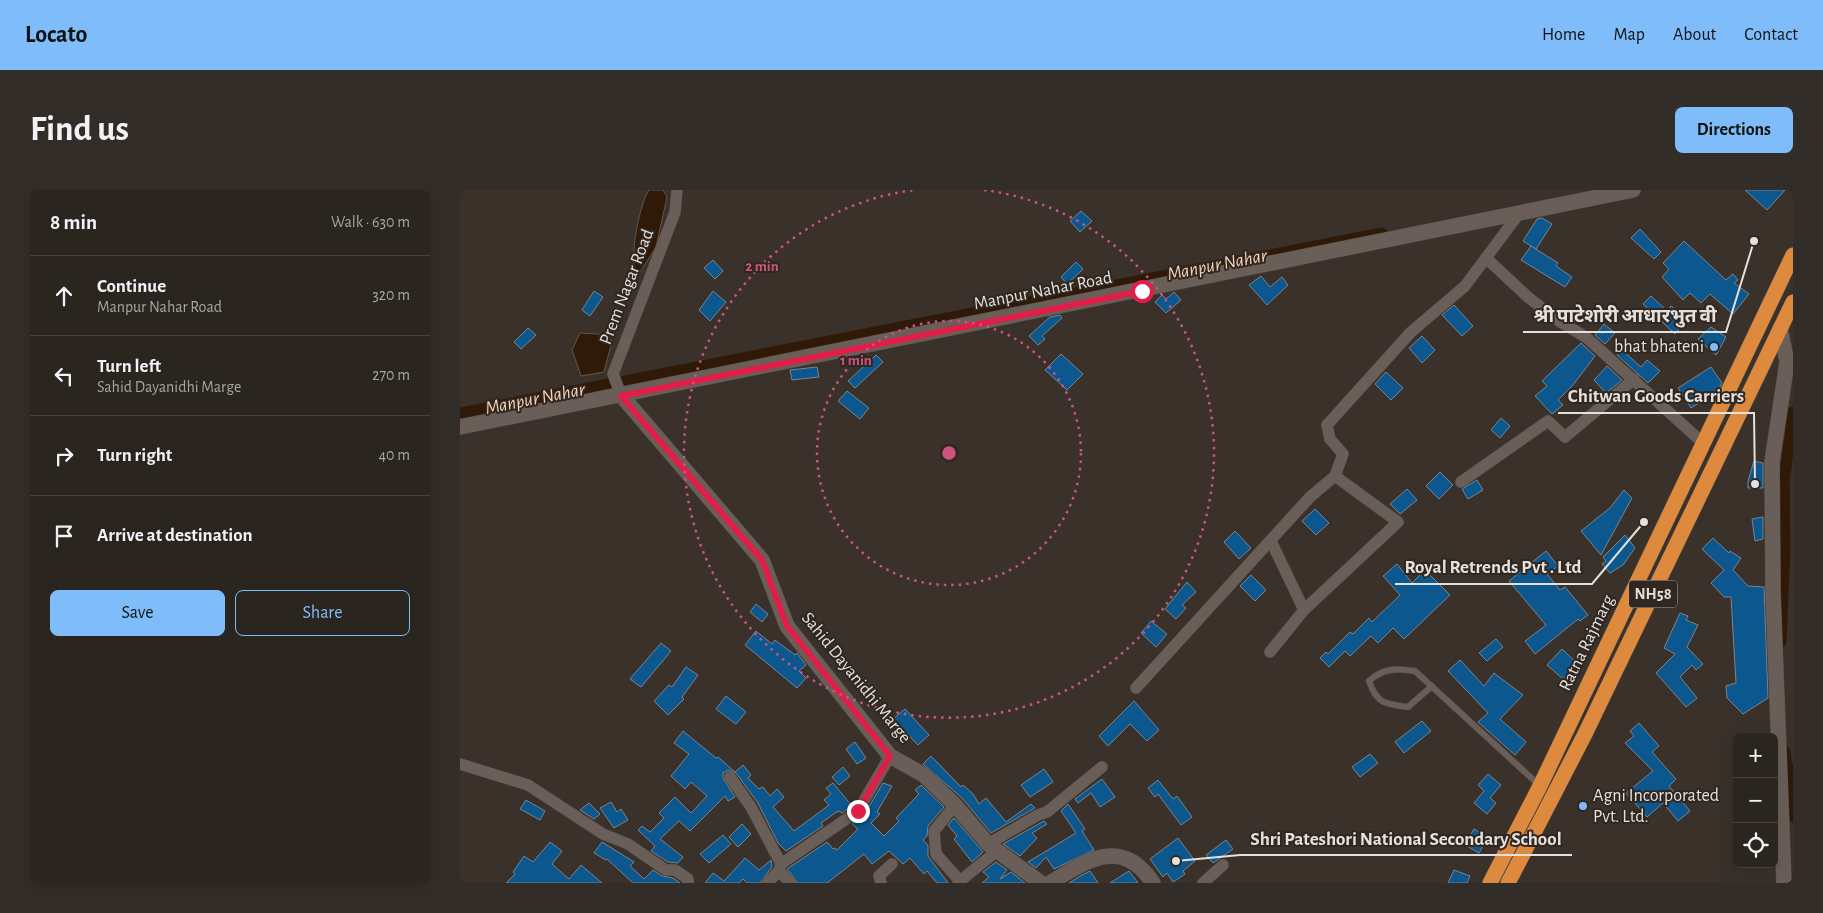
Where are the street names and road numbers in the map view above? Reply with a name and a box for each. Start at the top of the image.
street label: Prem Nagar Road [597,227,657,347]
street label: Manpur Nahar Road [972,269,1114,313]
road number: NH58 [1629,580,1677,608]
street label: Ratna Rajmarg [1556,592,1618,694]
street label: Sahid Dayanidhi Marge [798,609,914,747]

